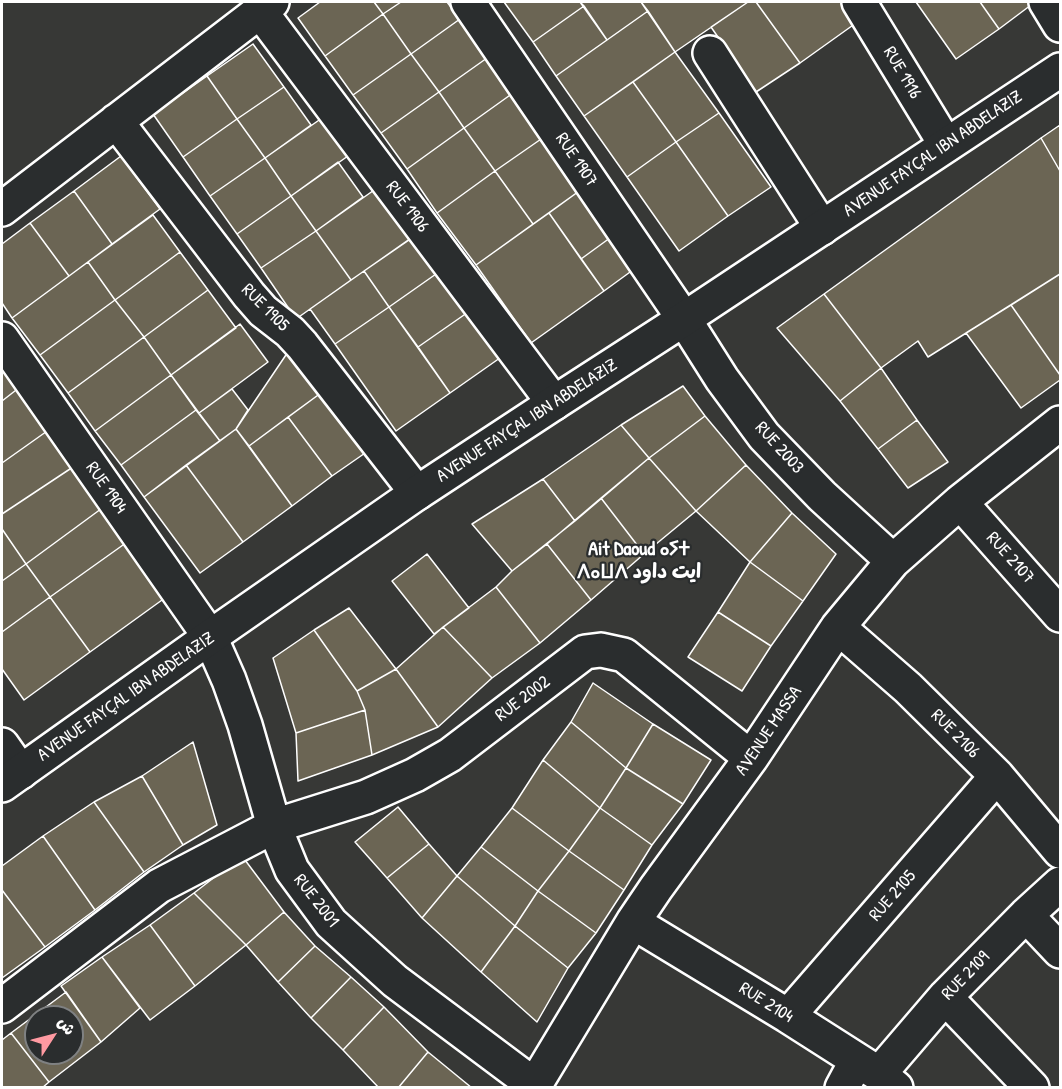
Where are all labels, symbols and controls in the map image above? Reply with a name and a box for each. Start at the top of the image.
street label: RUE 1916 [878,43,926,103]
street label: AVENUE FAYÇAL IBN ABDELAZIZ [840,86,1026,222]
street label: RUE 1907 [550,129,602,191]
street label: RUE 1906 [381,177,433,237]
street label: RUE 1905 [237,280,293,336]
street label: AVENUE FAYÇAL IBN ABDELAZIZ [433,355,621,487]
street label: RUE 2003 [750,417,808,479]
street label: RUE 1904 [80,458,132,518]
street label: RUE 2107 [981,528,1039,588]
district label: Ait Daoud ⴰⵢⵜ ⴷⴰⵡⴷ ايت داود [577,538,701,585]
street label: AVENUE FAYÇAL IBN ABDELAZIZ [33,628,219,766]
street label: RUE 2002 [491,671,555,727]
street label: AVENUE MASSA [731,682,807,780]
street label: RUE 2106 [926,705,984,763]
street label: RUE 2105 [865,866,921,926]
street label: RUE 2001 [289,870,343,932]
street label: RUE 2109 [937,947,995,1005]
street label: RUE 2104 [735,978,797,1028]
north arrow [24,1005,84,1065]
text: ش [53,1012,81,1039]

